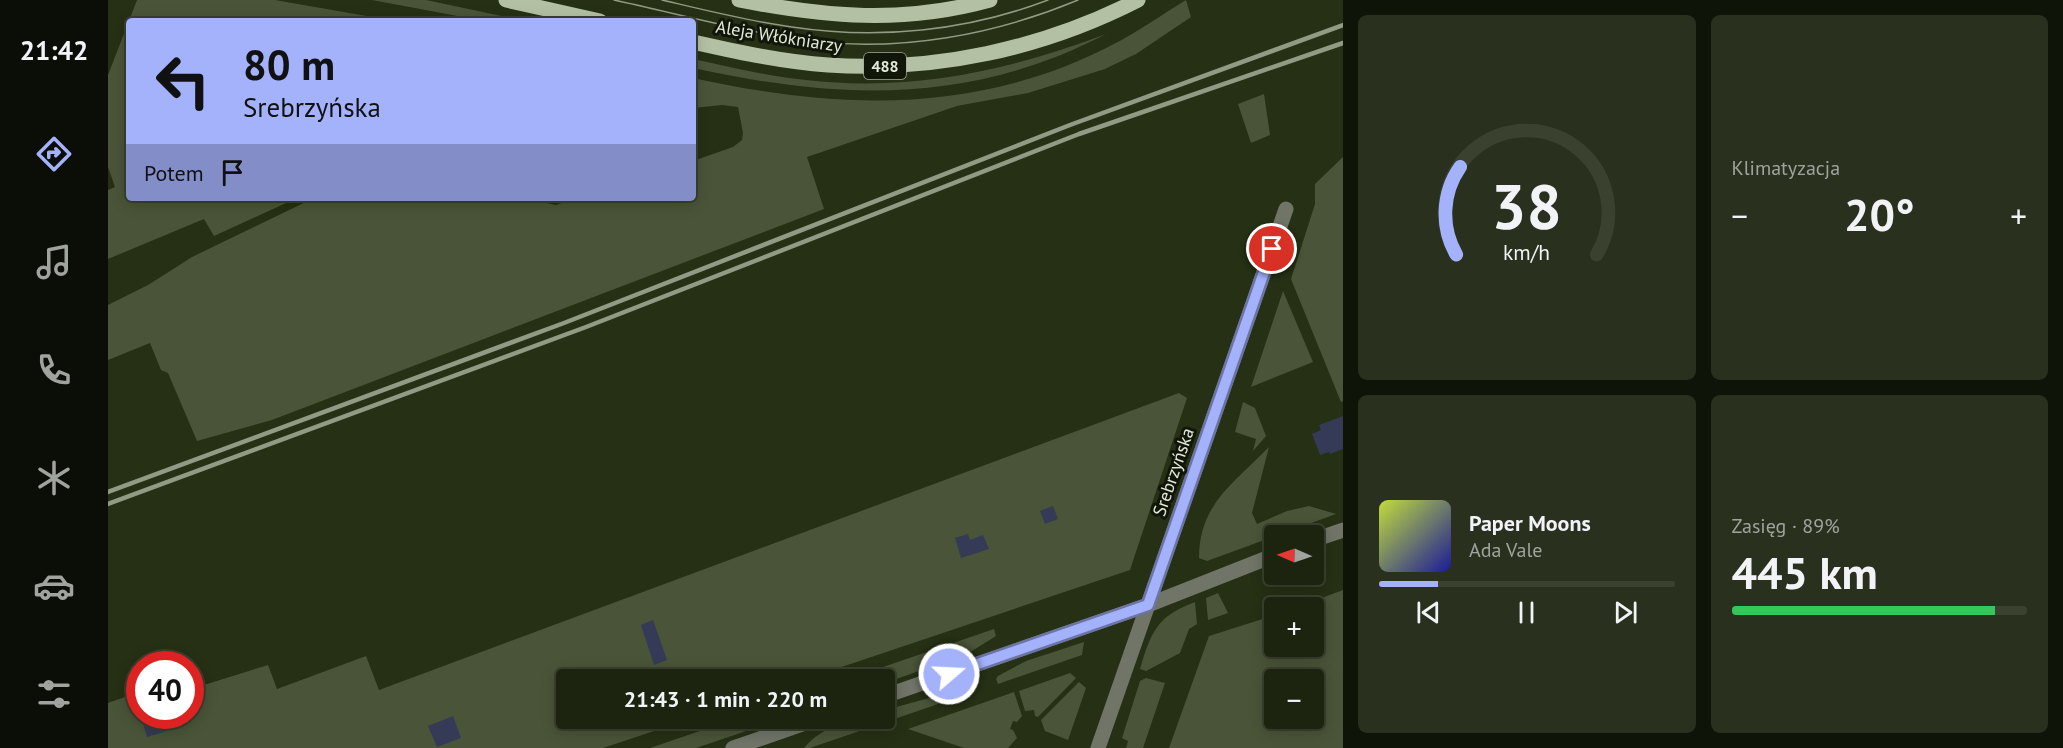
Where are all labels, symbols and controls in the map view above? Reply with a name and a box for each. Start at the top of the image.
street label: Aleja Włókniarzy [714,15,844,57]
text: 21:42 [20,33,88,67]
text: 80 m [243,37,335,92]
icon: left [144,42,222,120]
road number: 488 [864,53,906,79]
text: Srebrzyńska [243,90,381,124]
icon: directions [33,133,75,175]
text: Klimatyzacja [1732,155,1840,181]
icon: arrive [216,156,249,189]
text: Potem [144,159,204,187]
text: 38 [1491,165,1562,246]
text: 20° [1844,185,1915,243]
text: − [1732,194,1748,237]
text: + [2010,194,2027,237]
pin [1246,223,1297,274]
icon: arrive [1255,232,1288,265]
text: km/h [1503,238,1550,266]
icon: music [33,241,75,283]
icon: phone [33,349,75,391]
street label: Srebrzyńska [1147,425,1199,519]
icon: climate [33,457,75,499]
text: Paper Moons [1469,509,1591,537]
text: Zasięg · 89% [1732,513,1840,539]
north arrow [1264,525,1324,585]
map controls [1264,525,1324,729]
text: Ada Vale [1469,537,1542,563]
text: 445 km [1732,543,1878,601]
icon: car [33,565,75,607]
icon: previous [1412,596,1445,629]
icon: pause [1510,596,1543,629]
icon: next [1609,596,1642,629]
button: + [1264,597,1324,657]
position arrow [917,642,981,706]
speed limit sign: 40 [126,651,204,729]
button: − [1264,669,1324,729]
icon: filters [33,673,75,715]
text: 21:43 · 1 min · 220 m [624,685,827,713]

